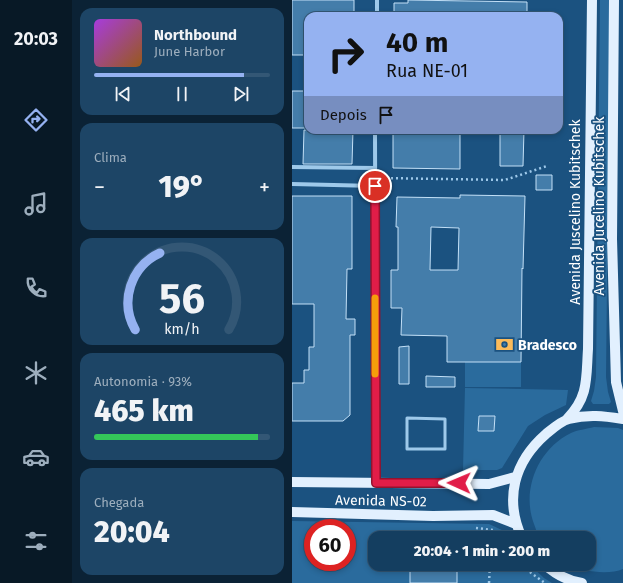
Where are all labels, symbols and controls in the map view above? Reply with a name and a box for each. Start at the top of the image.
text: Northbound [154,26,237,44]
text: 40 m [386,26,449,59]
text: 20:03 [14,28,58,50]
icon: right [320,28,372,80]
text: June Harbor [154,44,225,59]
text: Rua NE-01 [386,60,468,82]
icon: previous [112,83,134,105]
icon: pause [171,83,193,105]
icon: next [230,83,252,105]
icon: arrive [375,104,397,126]
icon: directions [22,106,50,134]
text: Depois [320,106,367,124]
street label: Avenida Jucelino Kubitschek [591,116,608,295]
street label: Avenida Juscelino Kubitschek [567,119,584,305]
text: Clima [94,150,127,165]
text: 19° [159,169,205,205]
pin [358,169,392,203]
text: − [94,174,105,201]
text: + [259,174,270,201]
icon: arrive [364,175,386,197]
icon: music [22,190,50,218]
text: 56 [159,273,205,323]
icon: phone [22,274,50,302]
text: km/h [164,320,200,337]
bank icon: Bradesco [495,335,515,355]
place label: Bradesco [518,337,577,354]
icon: climate [22,359,50,387]
text: Autonomia · 93% [94,374,192,389]
text: 465 km [94,393,194,429]
icon: car [22,443,50,471]
position arrow [438,462,480,504]
street label: Avenida NS-02 [335,492,427,510]
text: Chegada [94,495,144,510]
text: 20:04 [94,514,170,550]
speed limit sign: 60 [304,519,356,571]
icon: filters [22,527,50,555]
text: 20:04 · 1 min · 200 m [414,542,550,560]

